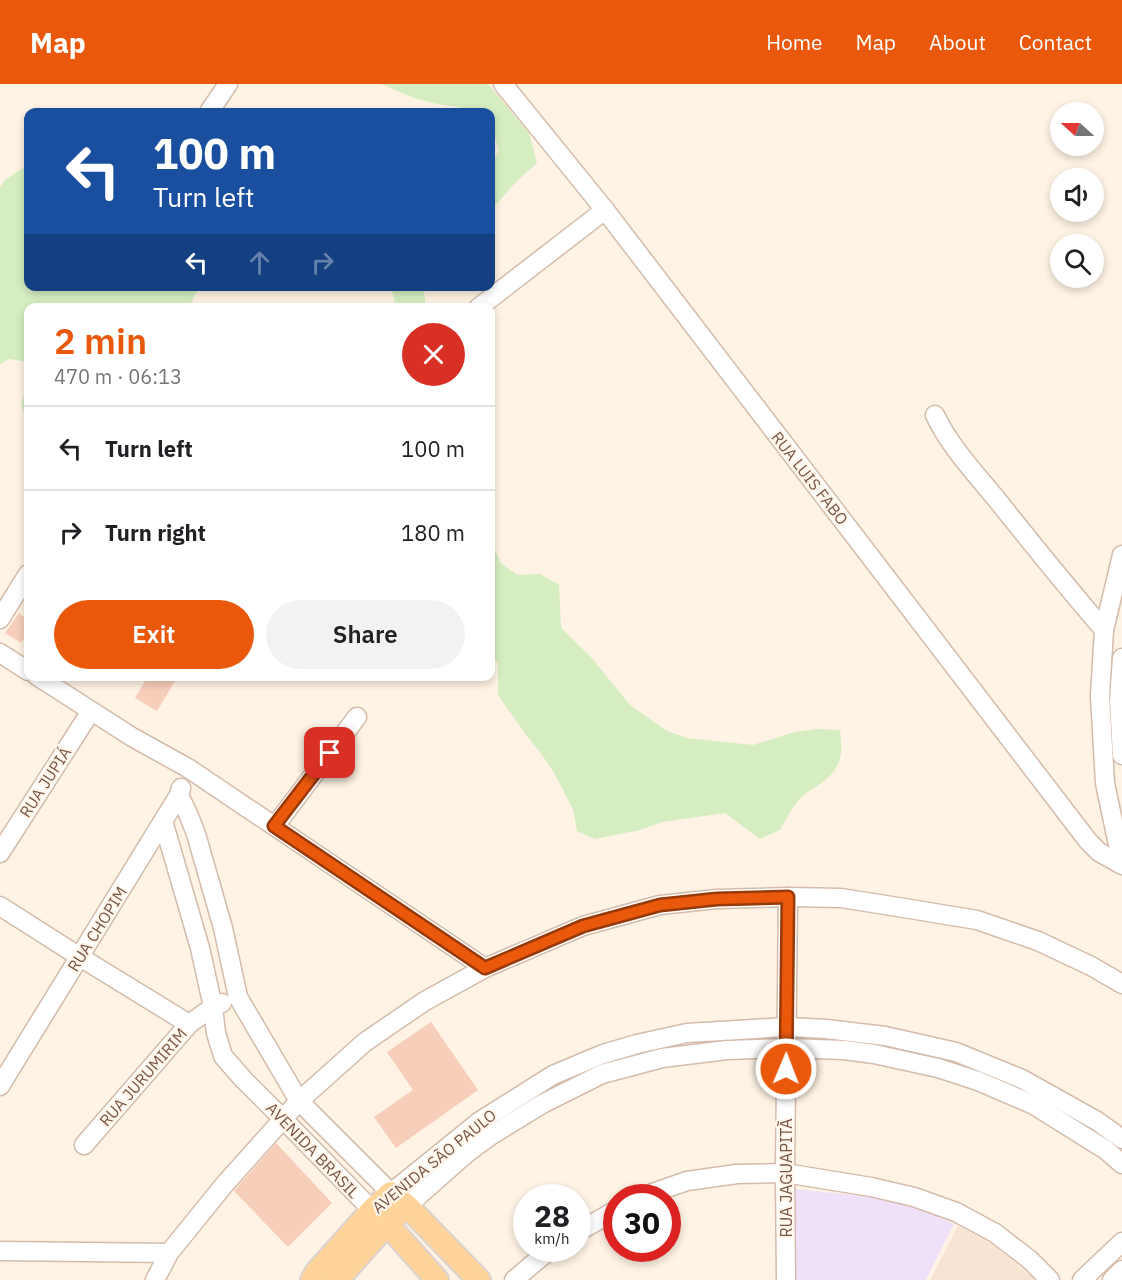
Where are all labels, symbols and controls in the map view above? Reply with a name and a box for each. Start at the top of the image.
text: Map [30,24,86,61]
text: Home [766,28,823,56]
text: Map [856,28,896,56]
text: About [929,28,986,56]
text: Contact [1019,28,1092,56]
north arrow [1050,102,1104,156]
map controls [1050,102,1104,288]
text: 100 m [153,126,276,181]
icon: left [54,132,132,210]
button: sound [1050,168,1104,222]
text: Turn left [153,179,254,214]
button: search [1050,234,1104,288]
icon: left [180,246,213,279]
icon: ahead [243,246,276,279]
icon: right [306,246,339,279]
text: 2 min [54,317,147,364]
button: close [402,323,465,386]
text: 470 m · 06:13 [54,363,182,390]
street label: RUA LUIS FABO [767,427,853,529]
icon: left [54,432,87,465]
text: Turn left [105,434,193,463]
text: 100 m [401,434,465,463]
icon: right [54,516,87,549]
text: Turn right [105,518,206,547]
text: 180 m [401,518,465,547]
button: Exit [54,600,254,669]
button: Share [266,600,465,669]
pin [304,727,355,778]
icon: arrive [313,736,346,769]
street label: RUA JUPIÁ [14,742,75,821]
street label: RUA CHOPIM [63,883,131,975]
street label: RUA JURUMIRIM [95,1024,191,1130]
position arrow [754,1037,818,1101]
street label: AVENIDA BRASIL [262,1098,364,1202]
street label: AVENIDA SÃO PAULO [368,1105,500,1217]
street label: RUA JAGUAPITÃ [776,1118,796,1238]
speed limit sign: 30 [603,1184,681,1262]
text: 28 [534,1196,570,1235]
text: km/h [534,1229,570,1248]

